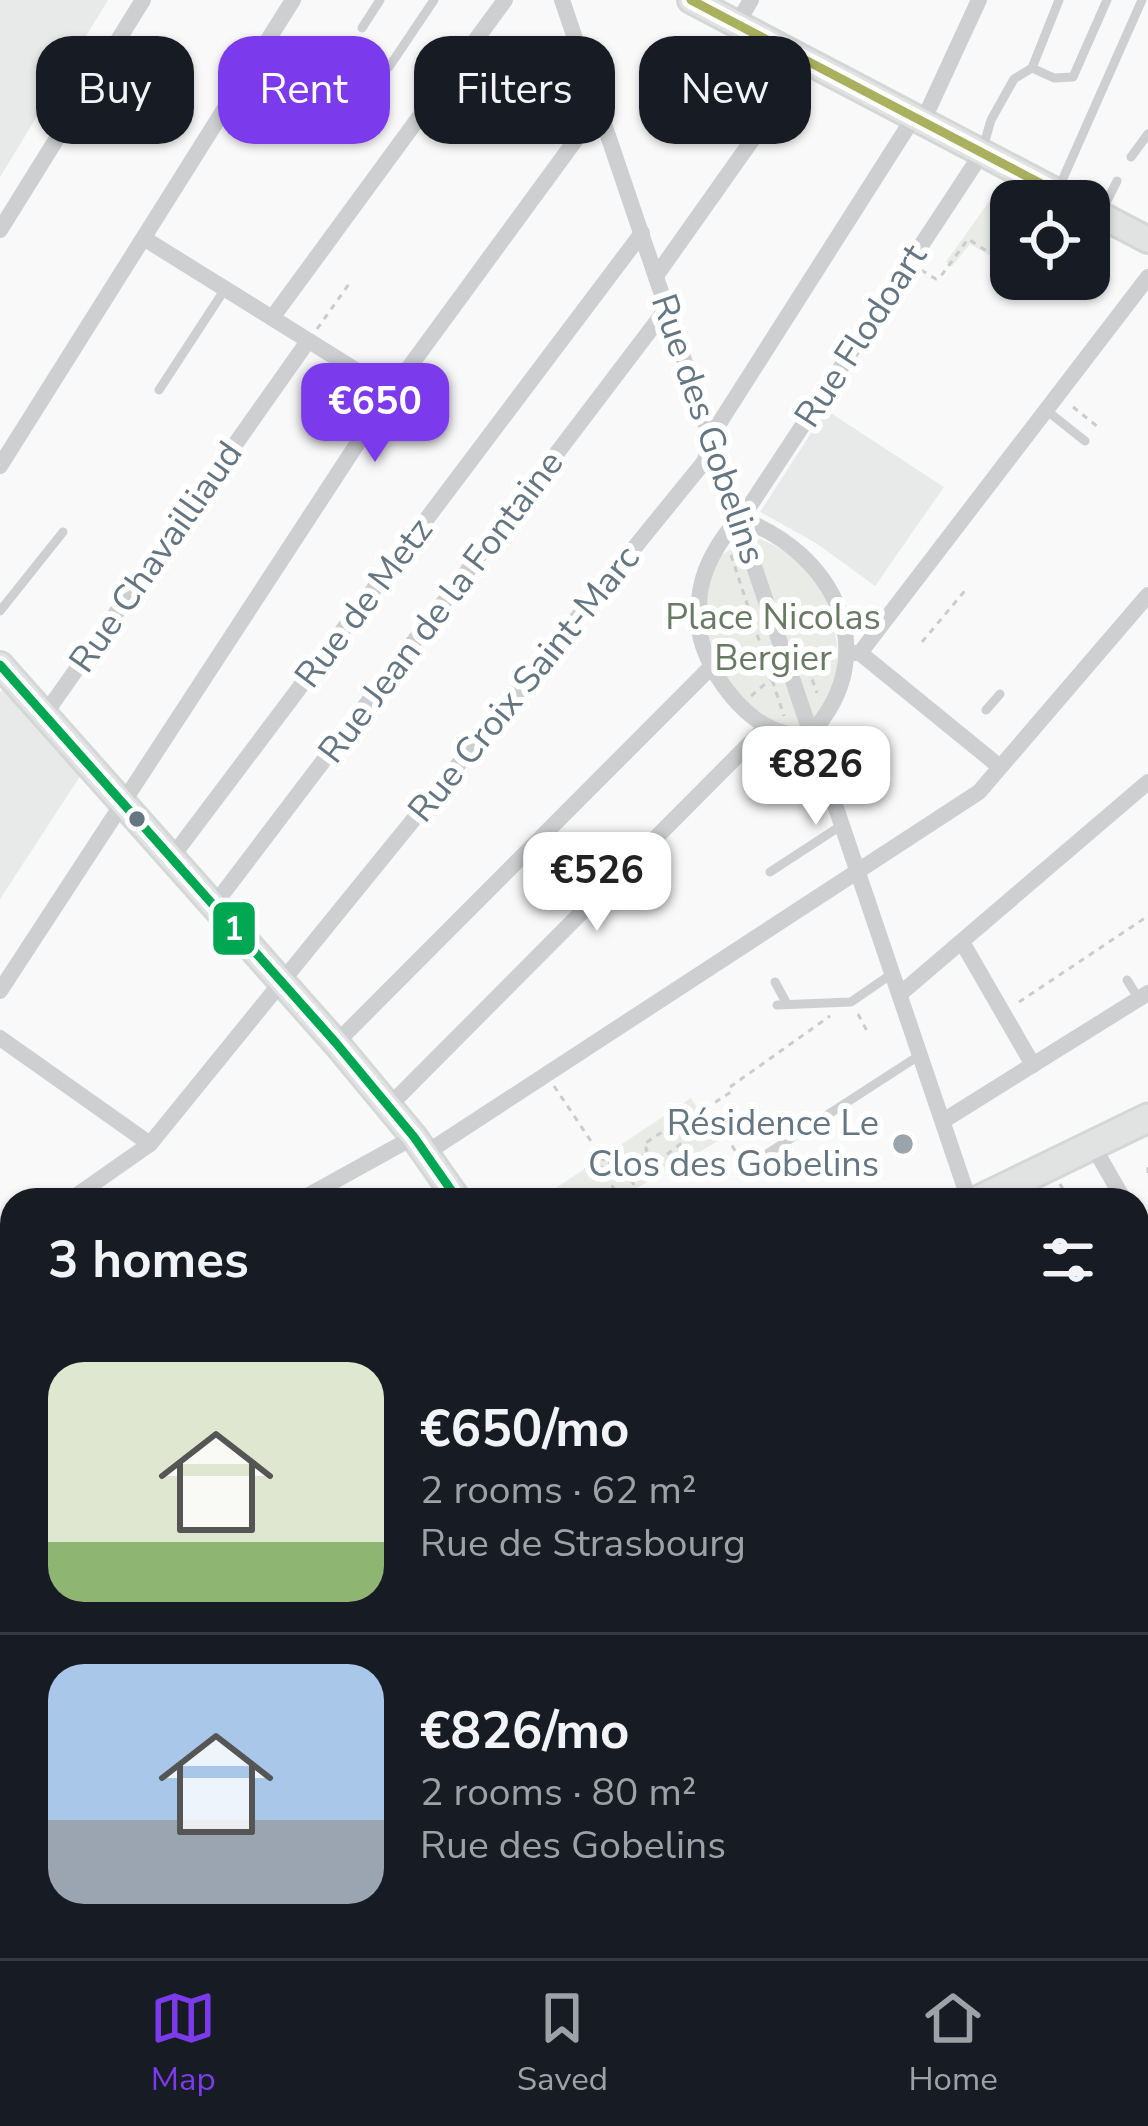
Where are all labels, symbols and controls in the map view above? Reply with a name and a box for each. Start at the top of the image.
chip: Buy [36,36,194,144]
chip: Rent [218,36,390,144]
chip: Filters [414,36,615,144]
chip: New [639,36,811,144]
map controls [990,180,1110,300]
button: locate [990,180,1110,300]
street label: Rue Flodoart [783,235,939,437]
street label: Rue des Gobelins [639,287,777,571]
pin: €650 [304,363,446,465]
text: €650 [328,375,422,428]
street label: Rue Chavailliaud [58,432,254,682]
street label: Rue Jean de la Fontaine [307,441,575,773]
street label: Rue de Metz [284,508,444,698]
street label: Rue Croix Saint-Marc [397,535,651,833]
park label: Place Nicolas Bergier [665,593,881,683]
pin: €826 [745,726,887,828]
text: €826 [769,738,863,791]
unlabelled marker [126,808,148,830]
pin: €526 [526,832,668,934]
text: €526 [550,844,644,897]
line badge: 1 [211,900,257,957]
text: 1 [224,907,244,952]
place label: Résidence Le Clos des Gobelins [588,1099,879,1189]
marker: Résidence Le Clos des Gobelins [890,1131,916,1157]
text: 3 homes [48,1225,249,1295]
icon: filters [1035,1227,1101,1293]
text: €650/mo [420,1394,629,1464]
icon: home [144,1410,288,1554]
text: 2 rooms · 62 m² [420,1464,697,1517]
text: Rue de Strasbourg [420,1517,746,1570]
text: €826/mo [420,1696,629,1766]
icon: home [144,1712,288,1856]
text: 2 rooms · 80 m² [420,1766,697,1819]
text: Rue des Gobelins [420,1819,726,1872]
tab: Map [150,1985,216,2102]
tab: Saved [517,1985,608,2102]
tab: Home [908,1985,998,2102]

